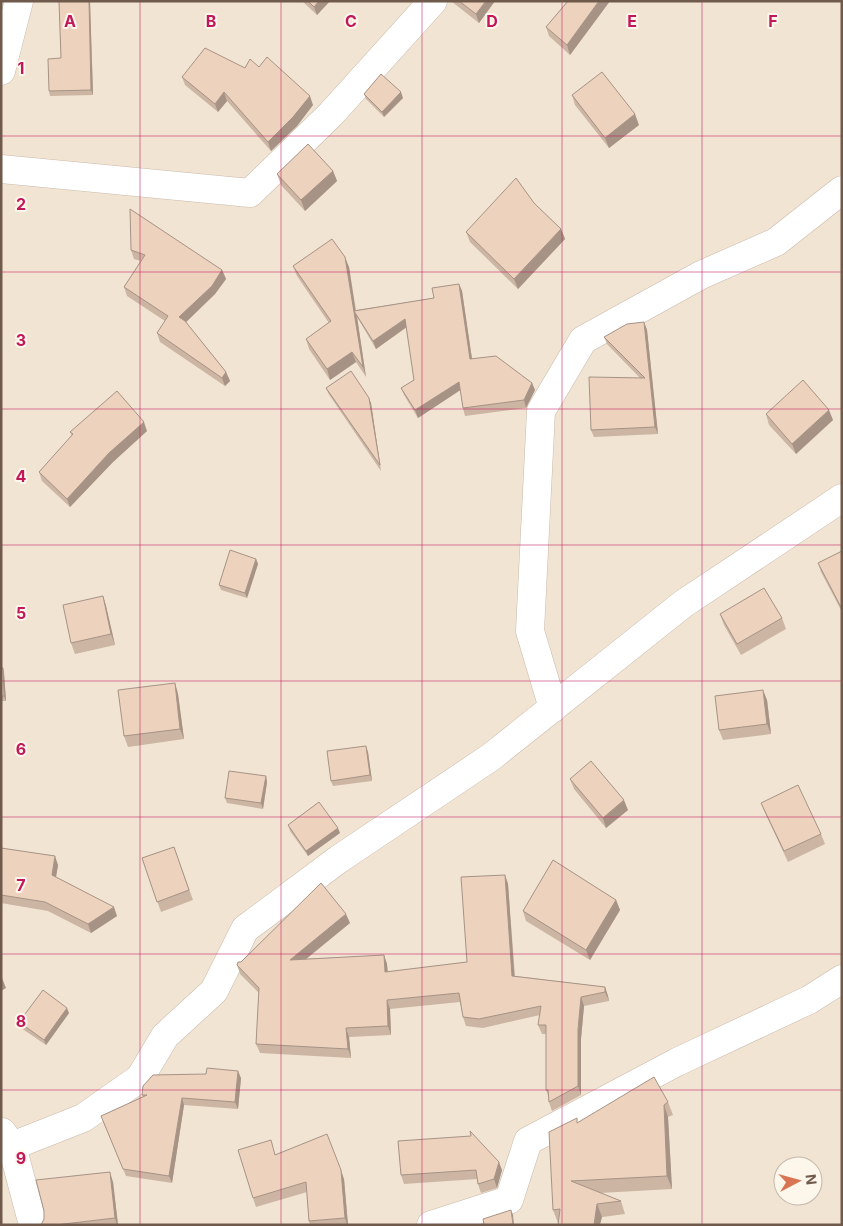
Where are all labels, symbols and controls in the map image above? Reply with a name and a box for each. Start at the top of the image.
text: A [64,11,76,31]
text: B [206,11,216,31]
text: C [345,11,357,31]
text: D [486,11,498,31]
text: E [627,11,637,31]
text: F [768,11,778,31]
text: 1 [18,58,24,78]
text: 2 [16,194,26,214]
text: 3 [16,330,26,350]
text: 4 [16,466,27,486]
text: 5 [16,603,26,623]
text: 6 [16,739,26,759]
text: 7 [16,875,26,895]
text: 8 [16,1011,26,1031]
text: 9 [16,1148,26,1168]
north arrow [773,1156,823,1206]
text: N [802,1173,820,1186]

